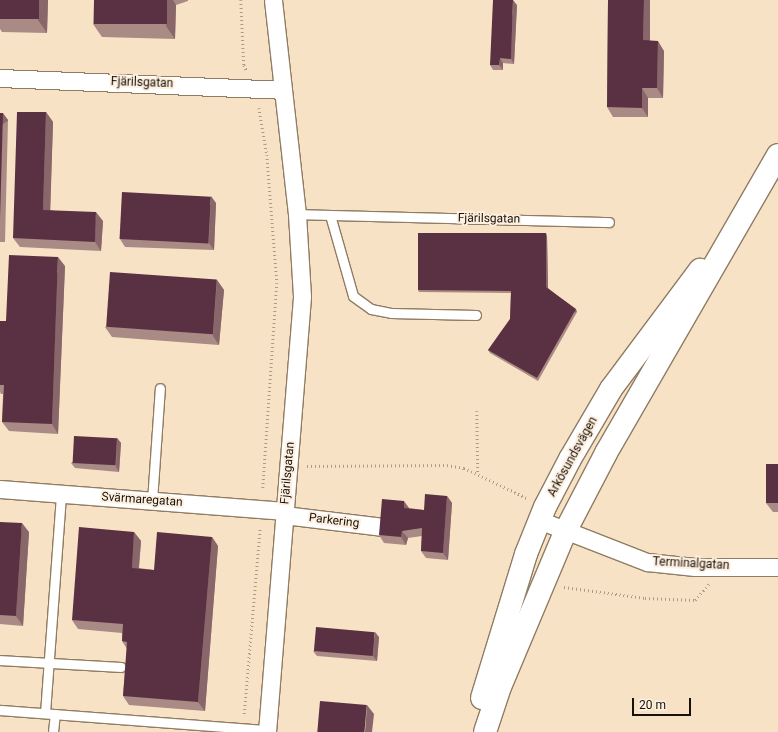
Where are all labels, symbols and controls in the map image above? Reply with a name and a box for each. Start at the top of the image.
street label: Fjärilsgatan [111,75,173,91]
street label: Fjärilsgatan [458,211,520,227]
street label: Arkösundsvägen [545,415,601,499]
street label: Fjärilsgatan [278,441,298,505]
street label: Svärmaregatan [101,490,183,510]
street label: Parkering [308,511,360,531]
street label: Terminalgatan [652,555,730,573]
scale bar [634,690,693,716]
text: 20 m [639,698,666,712]

